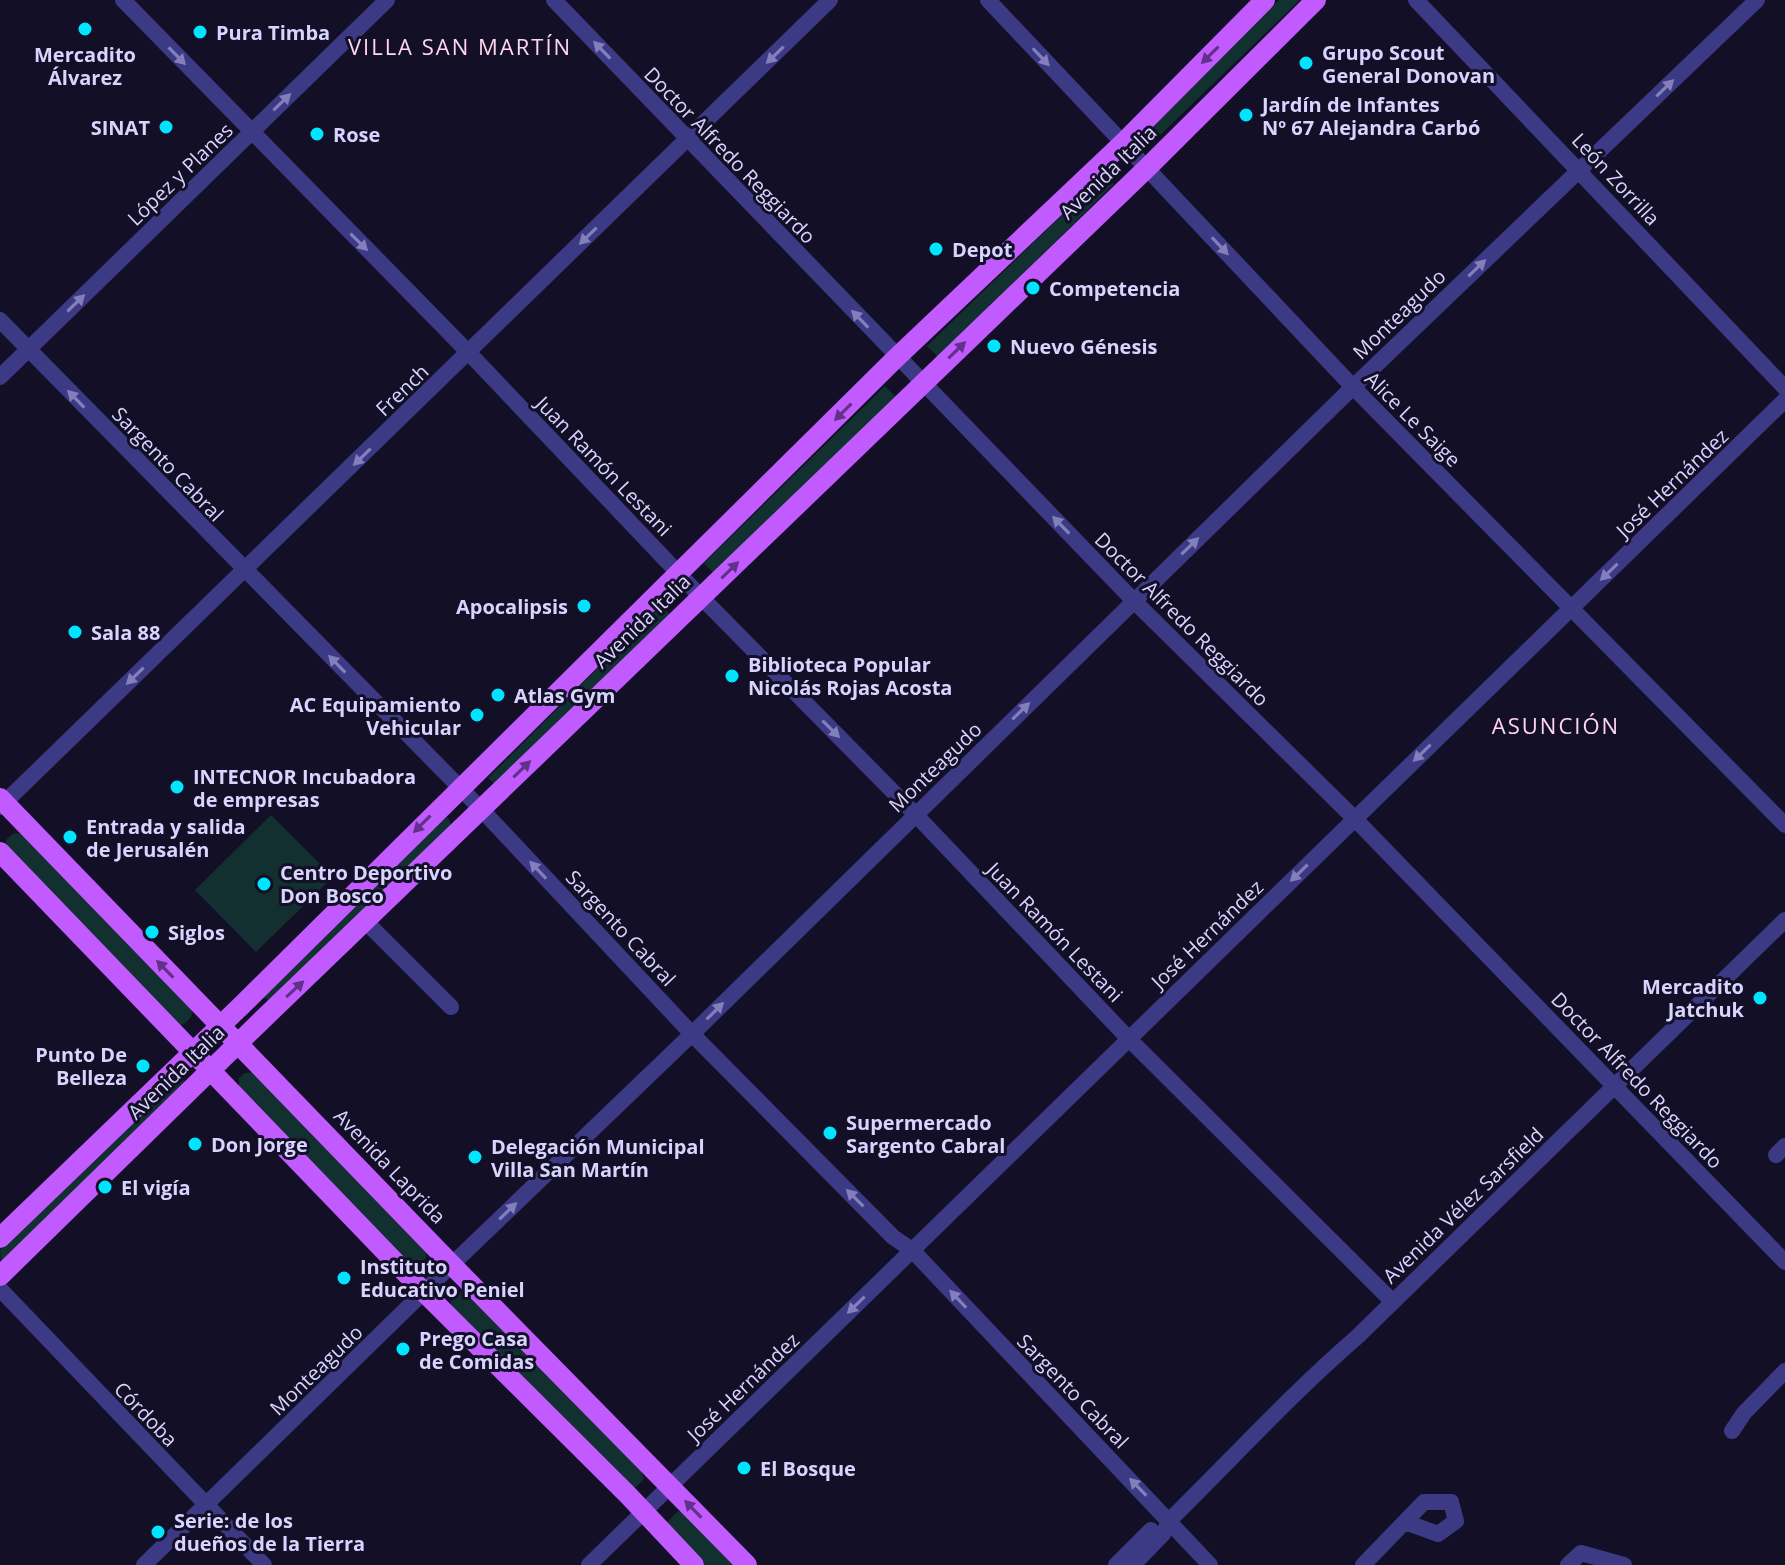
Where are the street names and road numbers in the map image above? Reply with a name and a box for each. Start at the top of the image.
street label: Doctor Alfredo Reggiardo [638,61,822,249]
street label: López y Planes [121,117,239,231]
street label: Avenida Italia [1054,119,1162,225]
street label: León Zorrilla [1566,127,1666,231]
street label: Monteagudo [1347,263,1451,365]
street label: French [370,358,434,422]
street label: Alice Le Saige [1359,365,1467,473]
street label: Juan Ramón Lestani [529,389,678,542]
street label: Sargento Cabral [106,401,230,527]
street label: José Hernández [1609,423,1734,545]
street label: Doctor Alfredo Reggiardo [1089,526,1275,712]
street label: Avenida Italia [588,568,696,674]
street label: Monteagudo [883,716,987,818]
street label: Juan Ramón Lestani [980,855,1129,1008]
street label: Sargento Cabral [560,864,682,992]
street label: José Hernández [1144,874,1269,996]
street label: Doctor Alfredo Reggiardo [1545,986,1729,1174]
street label: Avenida Italia [122,1019,230,1125]
street label: Avenida Laprida [328,1103,452,1229]
street label: Avenida Vélez Sarsfield [1377,1121,1549,1289]
street label: Monteagudo [264,1319,368,1421]
street label: José Hernández [680,1327,805,1449]
street label: Sargento Cabral [1011,1328,1135,1454]
street label: Córdoba [108,1376,184,1452]

